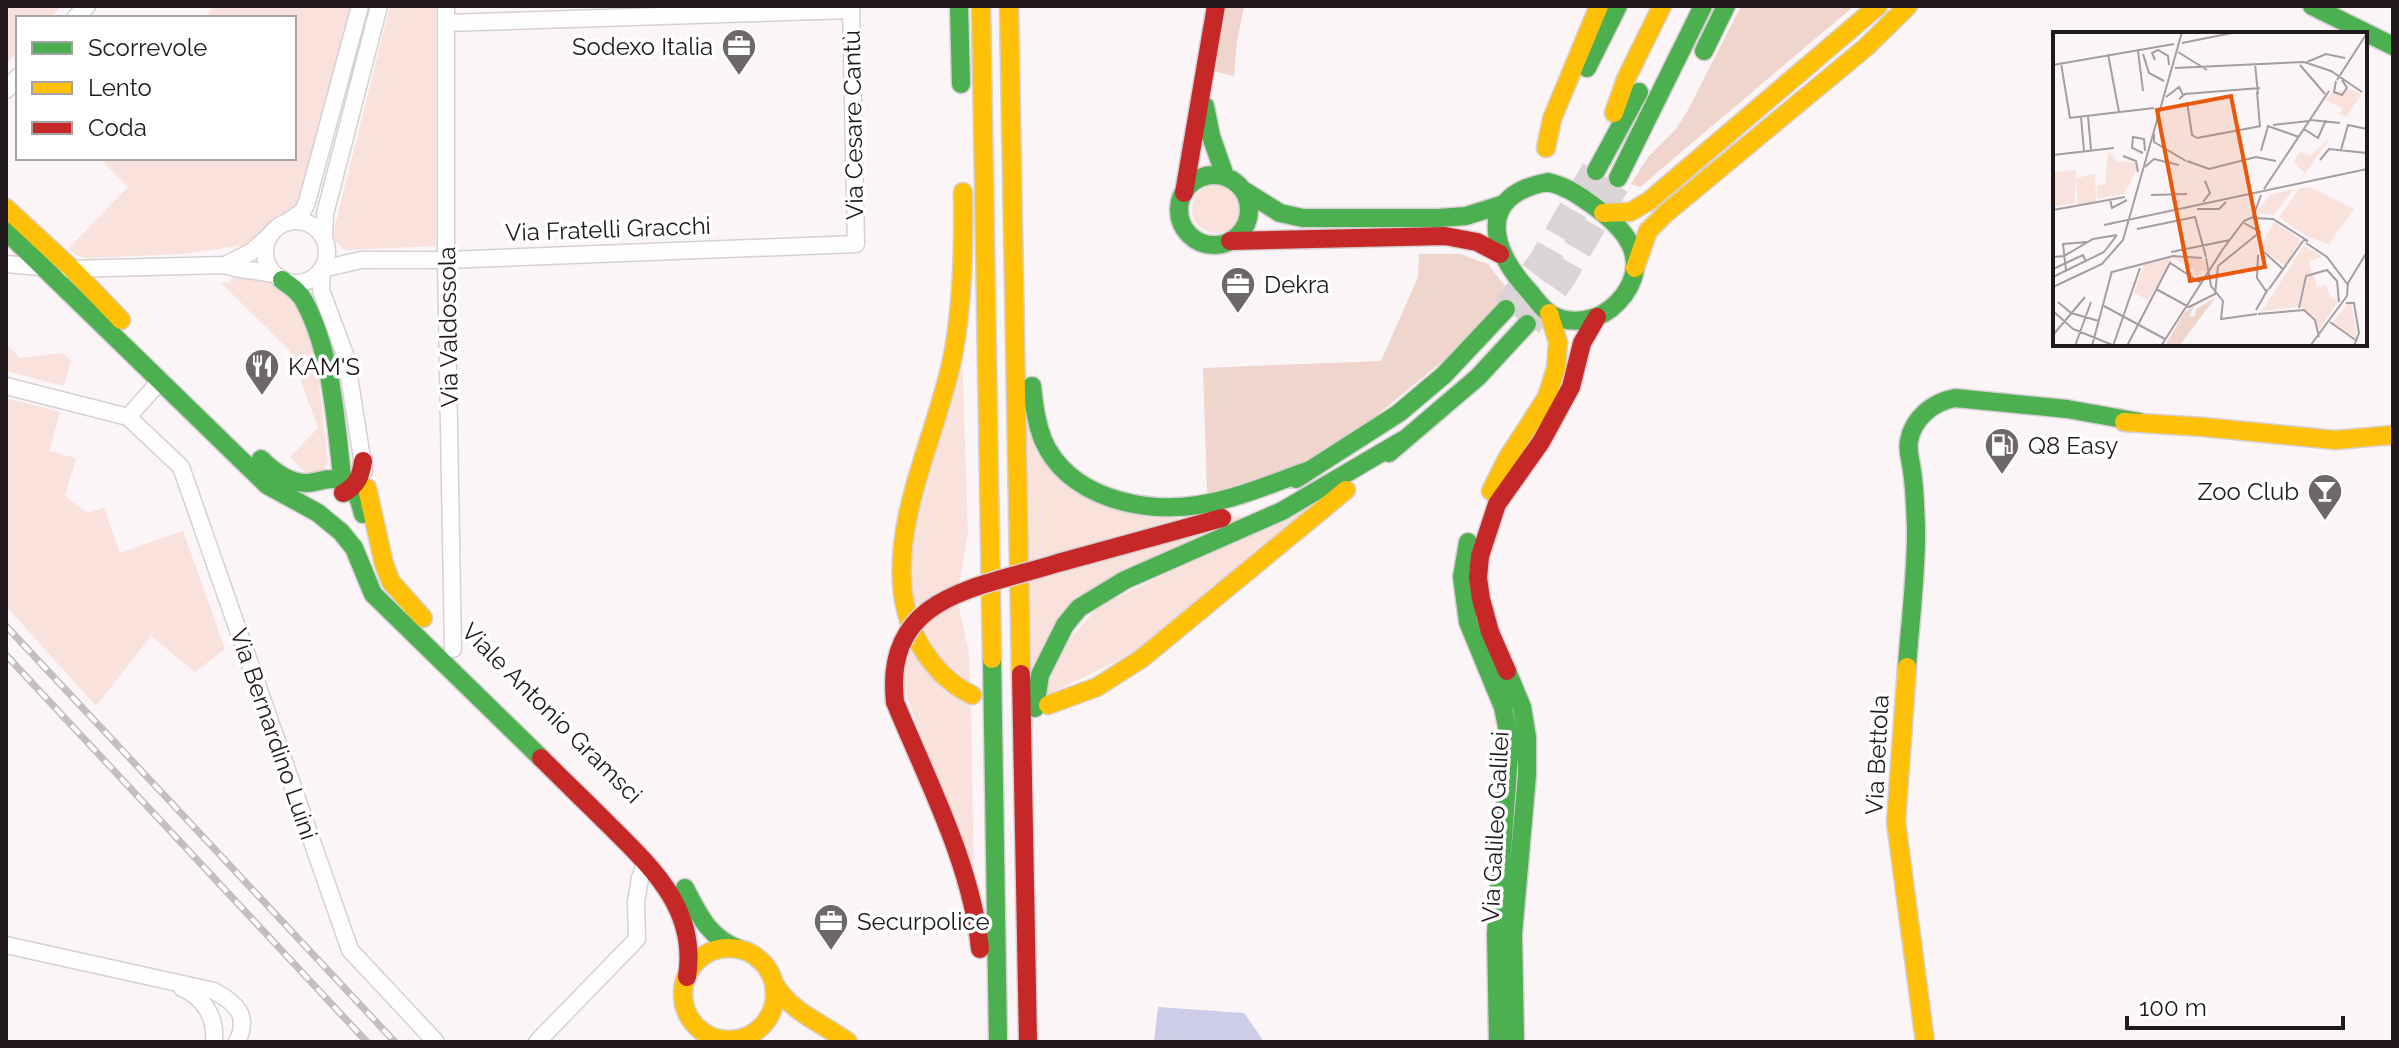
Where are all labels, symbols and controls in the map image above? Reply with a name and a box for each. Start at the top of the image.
legend [16,16,296,160]
office icon: Sodexo Italia [720,27,758,77]
street label: Via Cesare Cantù [837,30,869,220]
place label: Sodexo Italia [572,32,713,61]
inset map [2053,32,2367,346]
text: Scorrevole [88,33,207,62]
text: Lento [88,73,152,102]
text: Coda [88,113,147,142]
street label: Via Fratelli Gracchi [505,211,711,247]
street label: Via Valdossola [432,246,464,408]
office icon: Dekra [1219,265,1257,315]
place label: Dekra [1264,270,1329,299]
restaurant icon: KAM'S [243,347,281,397]
place label: KAM'S [288,352,360,381]
fuel station icon: Q8 Easy [1983,426,2021,476]
place label: Q8 Easy [2028,431,2118,460]
bar icon: Zoo Club [2306,472,2344,522]
place label: Zoo Club [2198,477,2299,506]
street label: Viale Antonio Gramsci [456,617,648,809]
street label: Via Bernardino Luini [224,625,324,843]
street label: Via Bettola [1859,694,1895,816]
street label: Via Galileo Galilei [1476,731,1514,923]
office icon: Securpolice [812,902,850,952]
place label: Securpolice [857,907,990,936]
scale bar [2127,980,2343,1030]
text: 100 m [2139,993,2207,1022]

